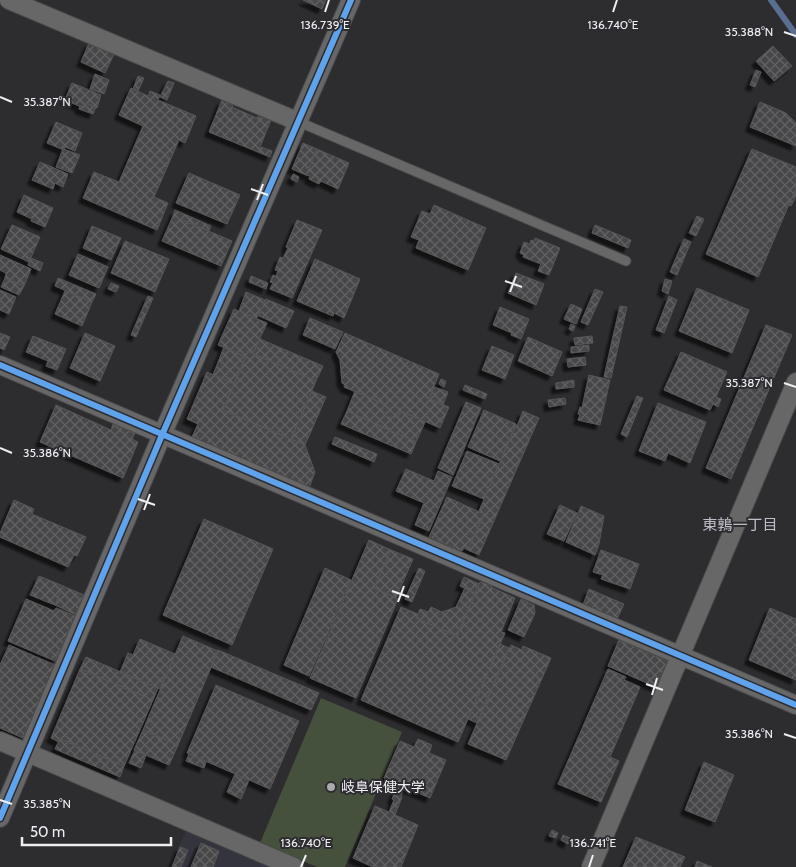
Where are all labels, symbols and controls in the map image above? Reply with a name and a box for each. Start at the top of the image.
text: 136.739°E [300,17,350,32]
text: 136.740°E [588,17,639,32]
text: 35.388°N [725,24,773,39]
text: 35.387°N [23,94,71,109]
text: 35.387°N [725,375,773,390]
text: 35.386°N [23,445,71,460]
district label: 東鶉一丁目 [702,516,778,534]
text: 35.386°N [725,726,773,741]
place label: 岐阜保健大学 [341,778,425,796]
marker: 岐阜保健大学 [325,781,337,793]
text: 35.385°N [23,796,71,811]
scale bar [22,814,171,846]
text: 50 m [30,823,65,841]
text: 136.740°E [281,835,332,850]
text: 136.741°E [570,835,617,850]

